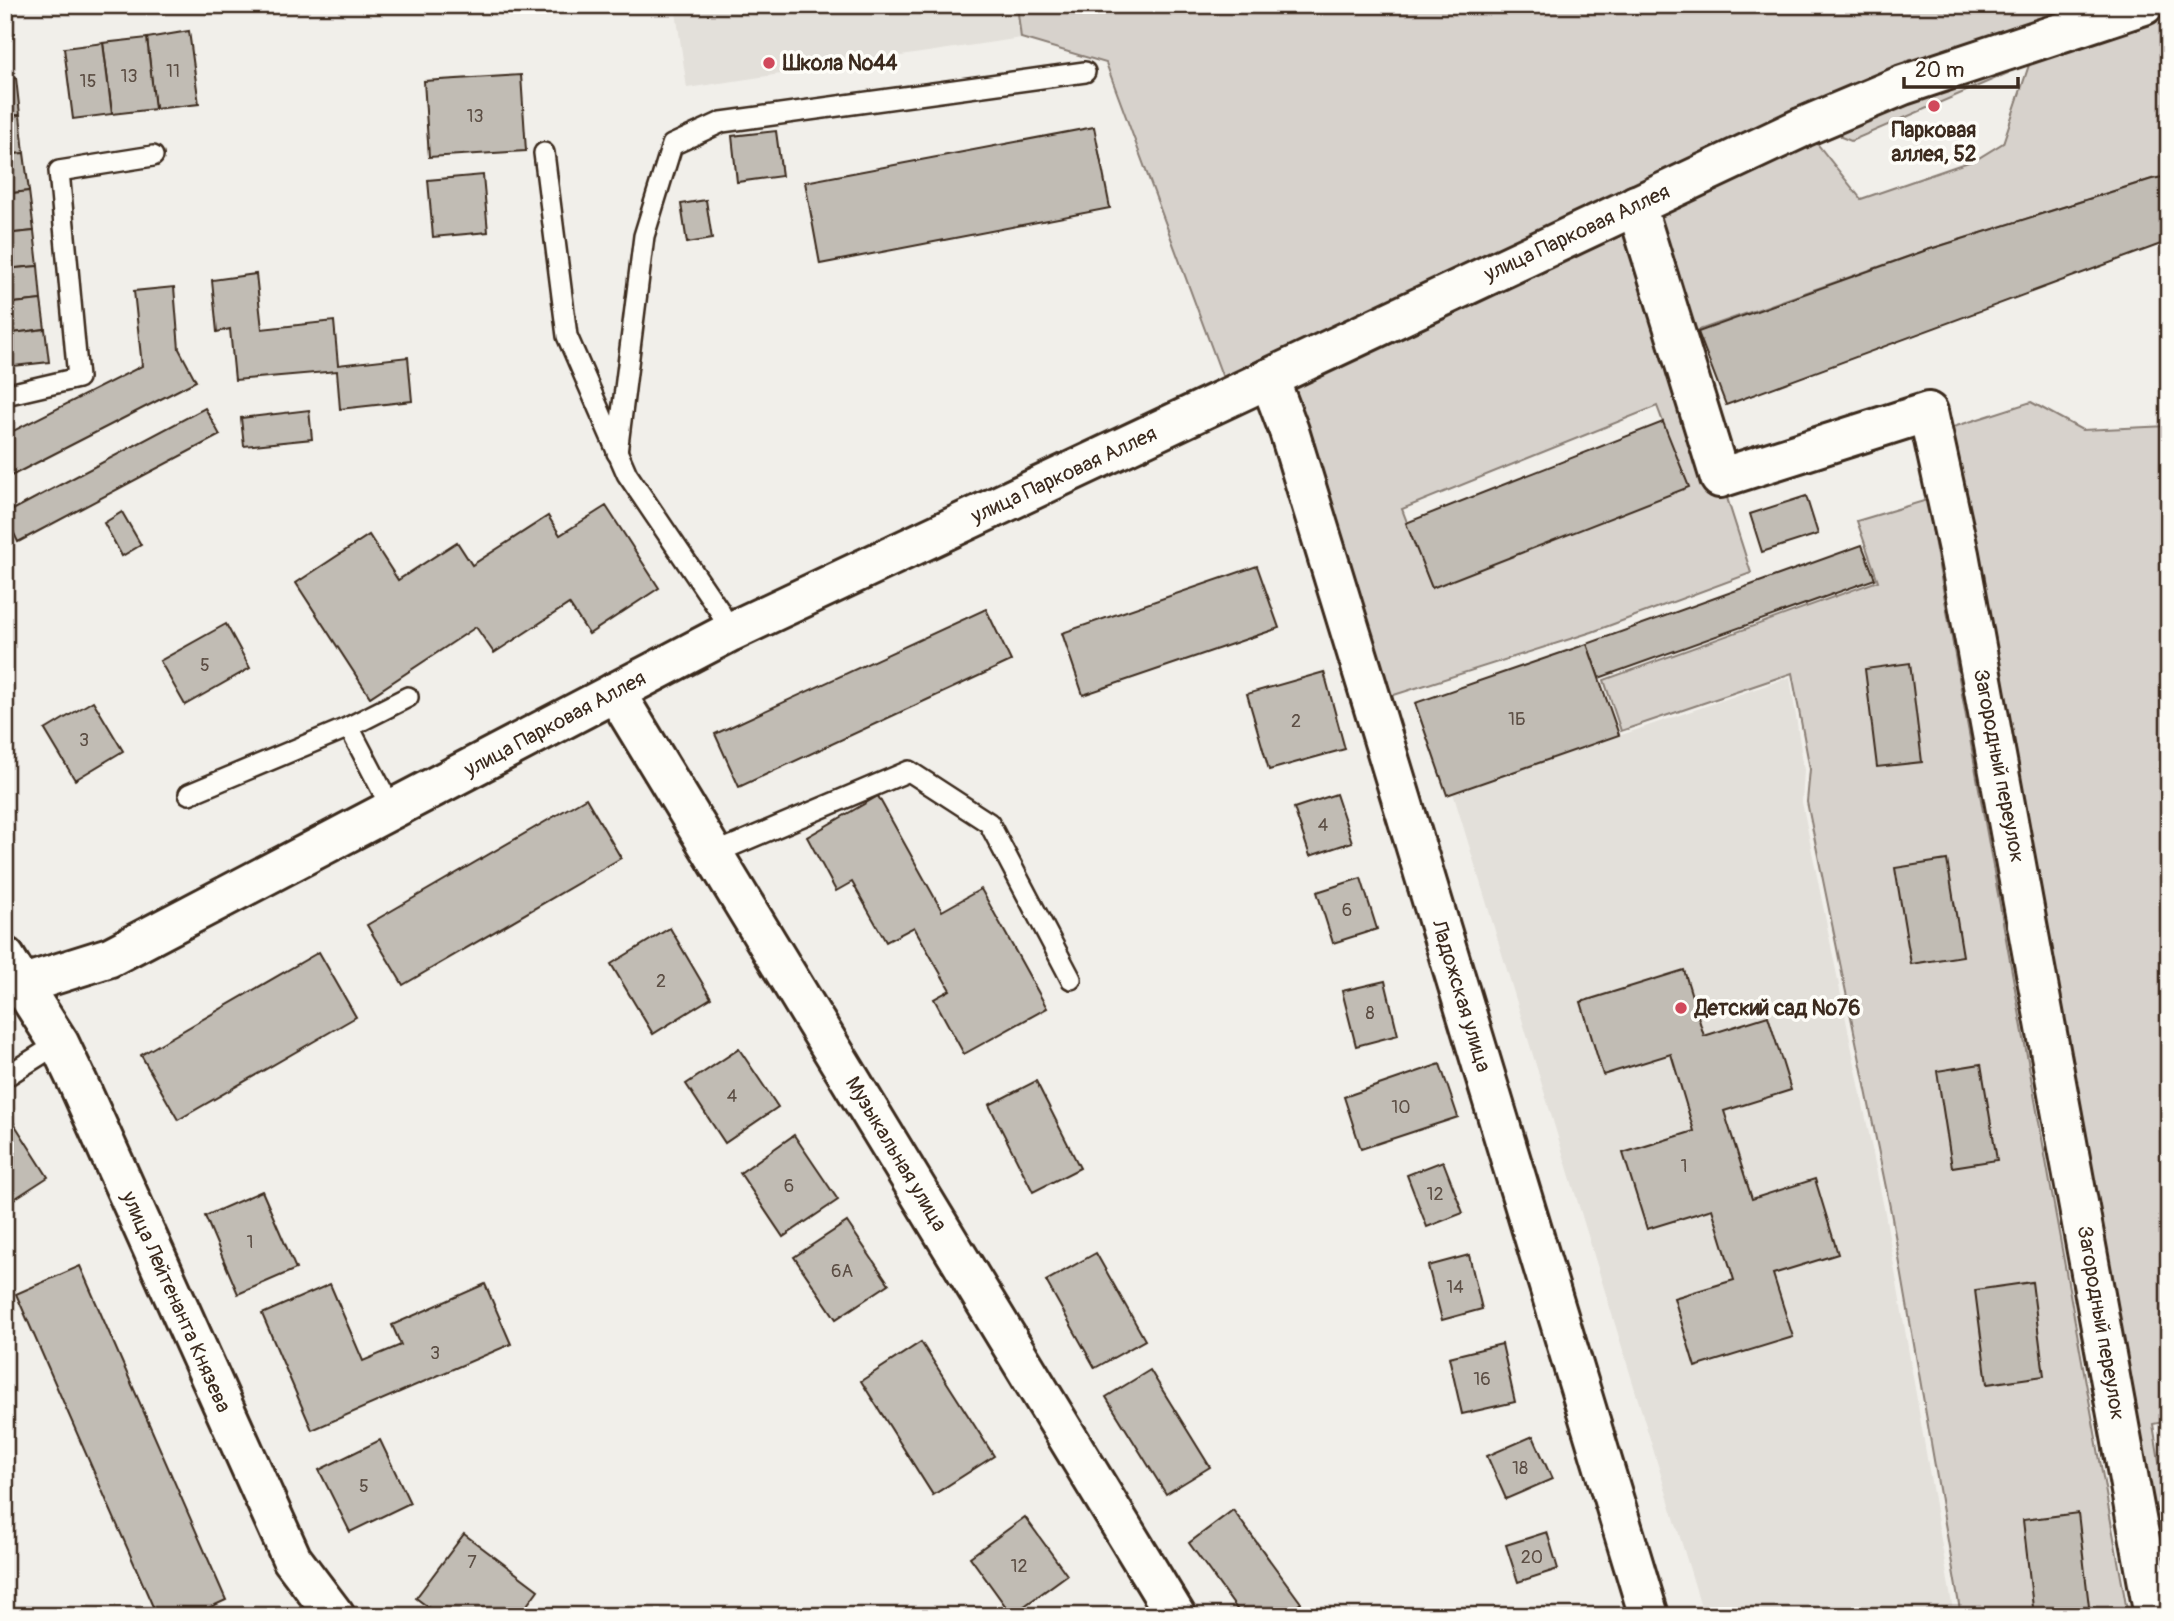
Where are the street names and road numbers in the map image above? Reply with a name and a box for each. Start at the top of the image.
street label: улица Парковая Аллея [1479,178,1674,288]
street label: улица Парковая Аллея [966,420,1161,530]
street label: улица Парковая Аллея [459,665,650,784]
street label: Загородный переулок [1967,667,2031,865]
street label: Ладожская улица [1425,916,1497,1075]
street label: Музыкальная улица [839,1072,953,1236]
street label: улица Лейтенанта Князева [115,1186,237,1417]
street label: Загородный переулок [2071,1224,2131,1422]

